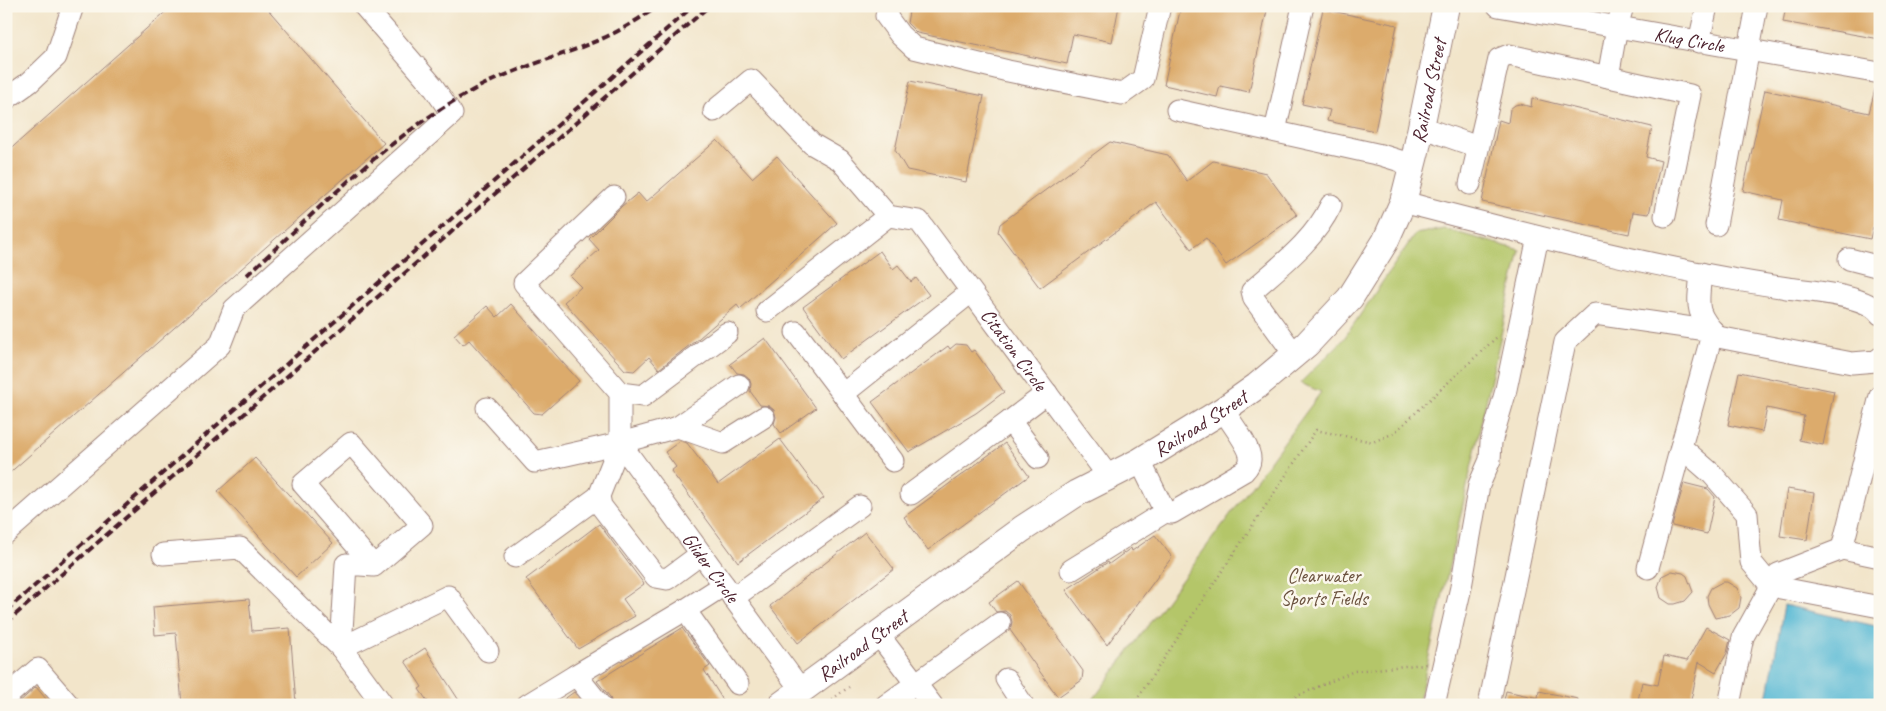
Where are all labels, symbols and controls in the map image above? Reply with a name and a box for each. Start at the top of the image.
street label: Klug Circle [1652,21,1727,58]
street label: Railroad Street [1405,33,1452,145]
street label: Citation Circle [976,303,1054,397]
street label: Railroad Street [1149,382,1255,462]
street label: Glider Circle [677,527,746,608]
park label: Clearwater Sports Fields [1280,563,1370,611]
street label: Railroad Street [812,602,915,687]

